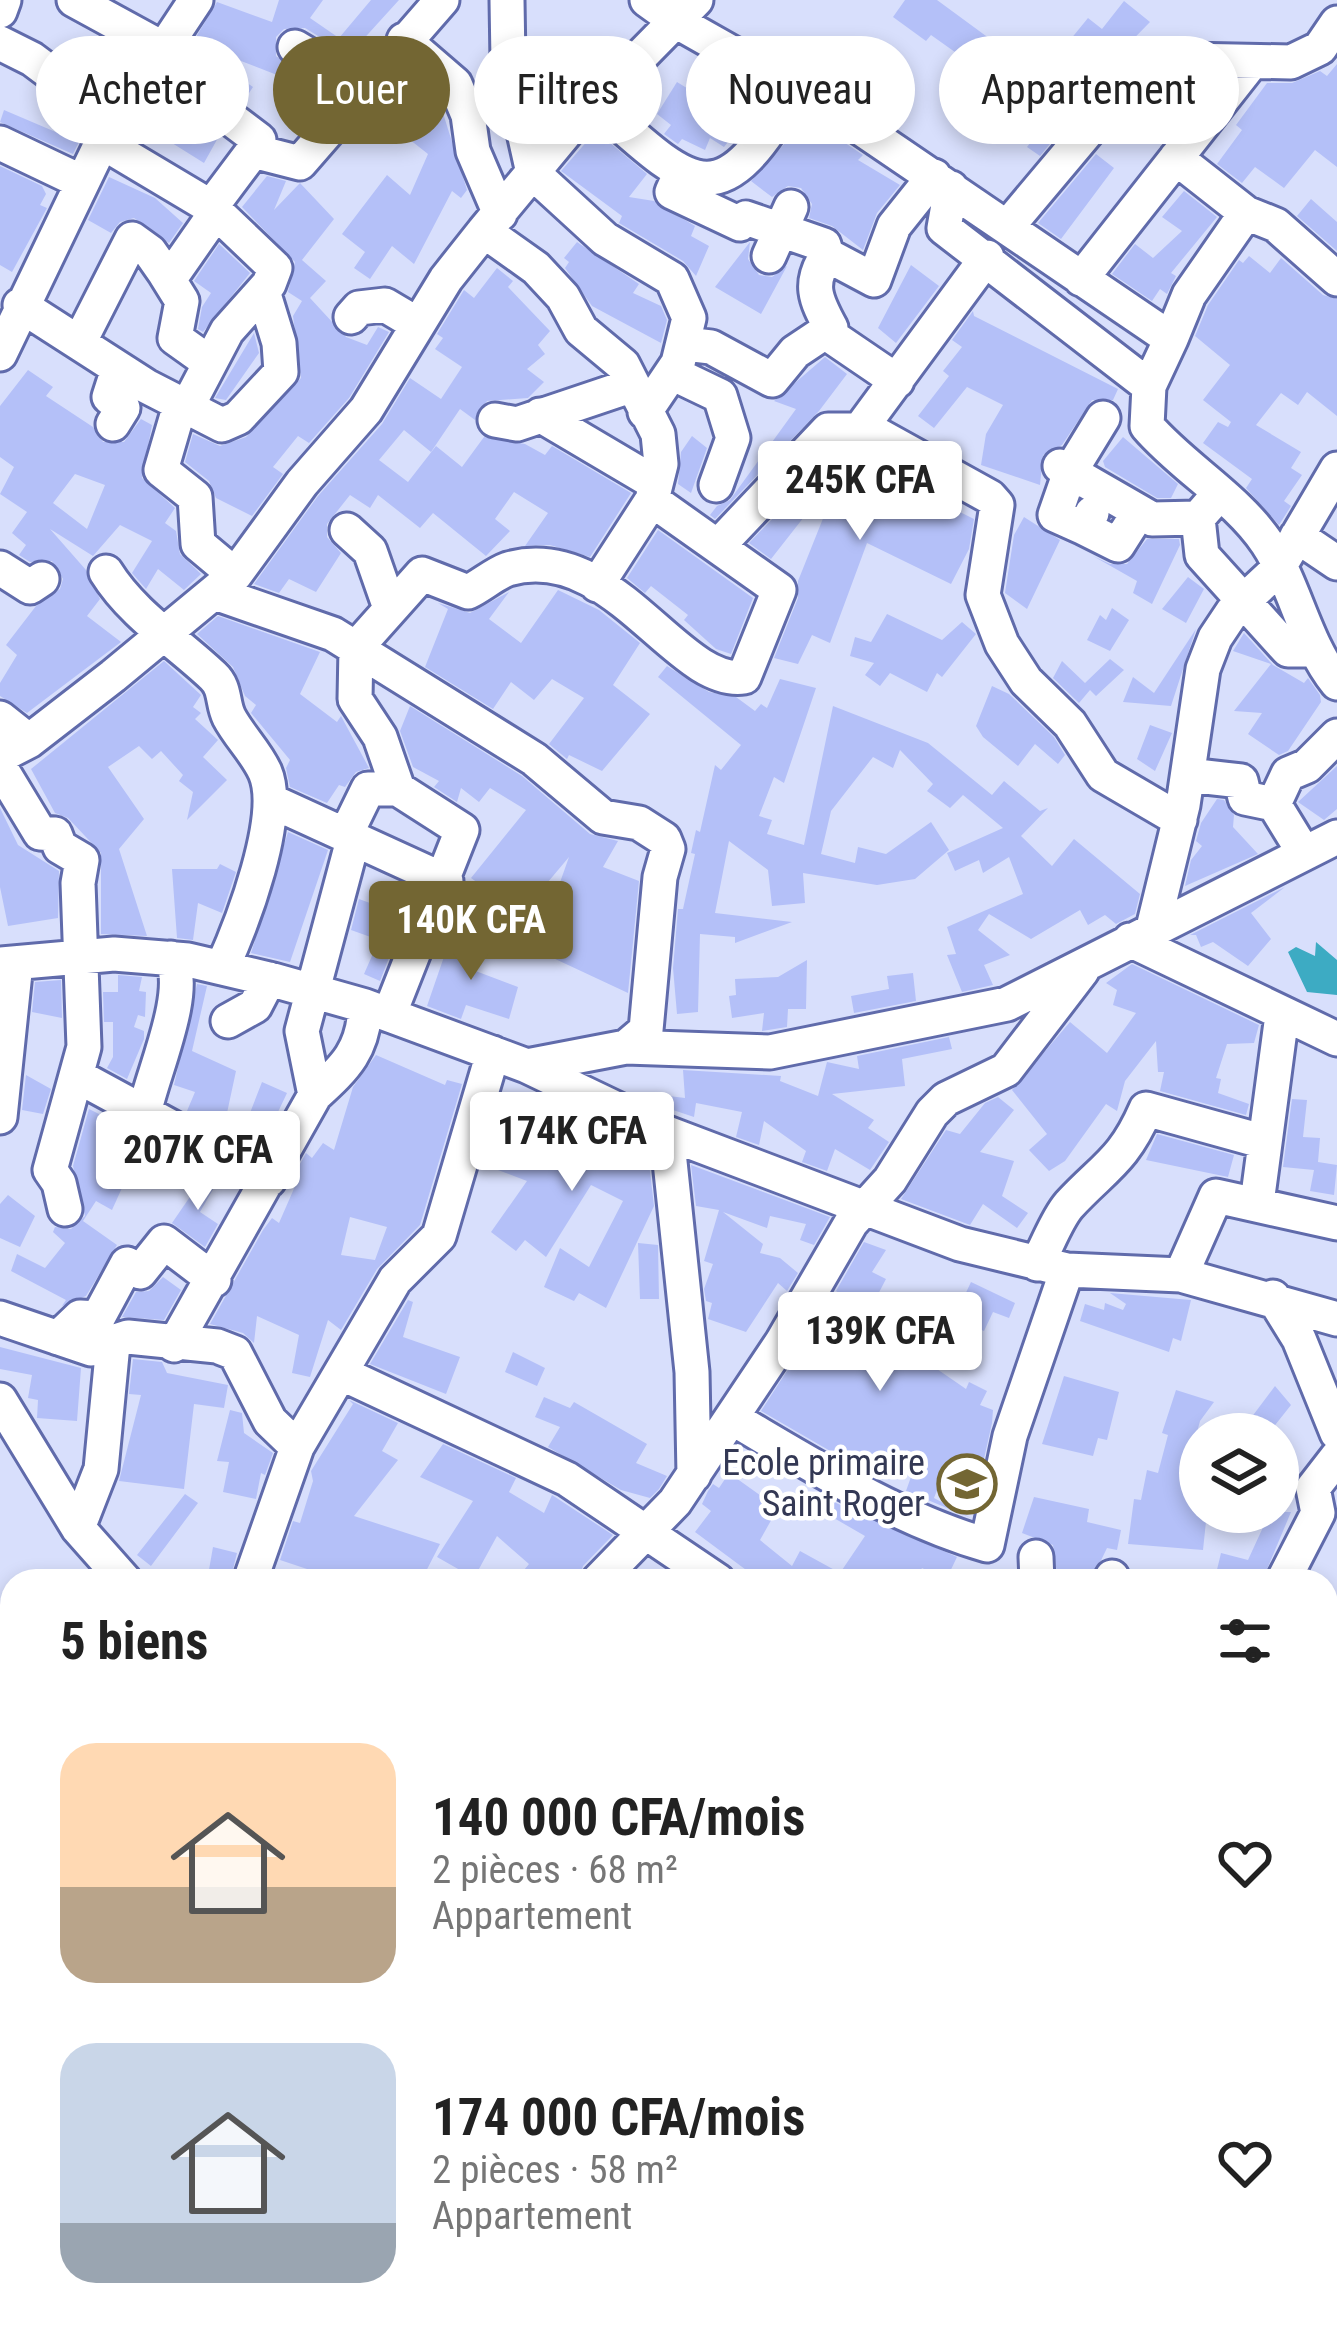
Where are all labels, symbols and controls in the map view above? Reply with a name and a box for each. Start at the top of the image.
chip: Acheter [36,36,249,144]
chip: Louer [273,36,450,144]
chip: Filtres [474,36,662,144]
chip: Nouveau [686,36,915,144]
chip: Appartement [939,36,1239,144]
pin: 245K CFA [736,441,984,543]
text: 245K CFA [785,457,935,503]
pin: 140K CFA [347,881,595,983]
text: 140K CFA [396,897,546,943]
pin: 174K CFA [448,1092,696,1194]
text: 174K CFA [497,1108,647,1154]
pin: 207K CFA [74,1111,322,1213]
text: 207K CFA [123,1127,273,1173]
pin: 139K CFA [756,1292,1004,1394]
text: 139K CFA [805,1308,955,1354]
map controls [1179,1413,1299,1533]
button: layers [1179,1413,1299,1533]
place label: Ecole primaire Saint Roger [722,1442,925,1525]
school or university icon: Ecole primaire Saint Roger [936,1453,998,1515]
icon: filters [1212,1608,1278,1674]
text: 5 biens [60,1612,208,1671]
text: 140 000 CFA/mois [432,1788,805,1847]
icon: home [156,1791,300,1935]
icon: heart [1212,1830,1278,1896]
text: 2 pièces · 68 m² [432,1847,678,1893]
text: Appartement [432,1893,632,1939]
text: 174 000 CFA/mois [432,2088,805,2147]
icon: home [156,2091,300,2235]
icon: heart [1212,2130,1278,2196]
text: 2 pièces · 58 m² [432,2147,678,2193]
text: Appartement [432,2193,632,2239]

